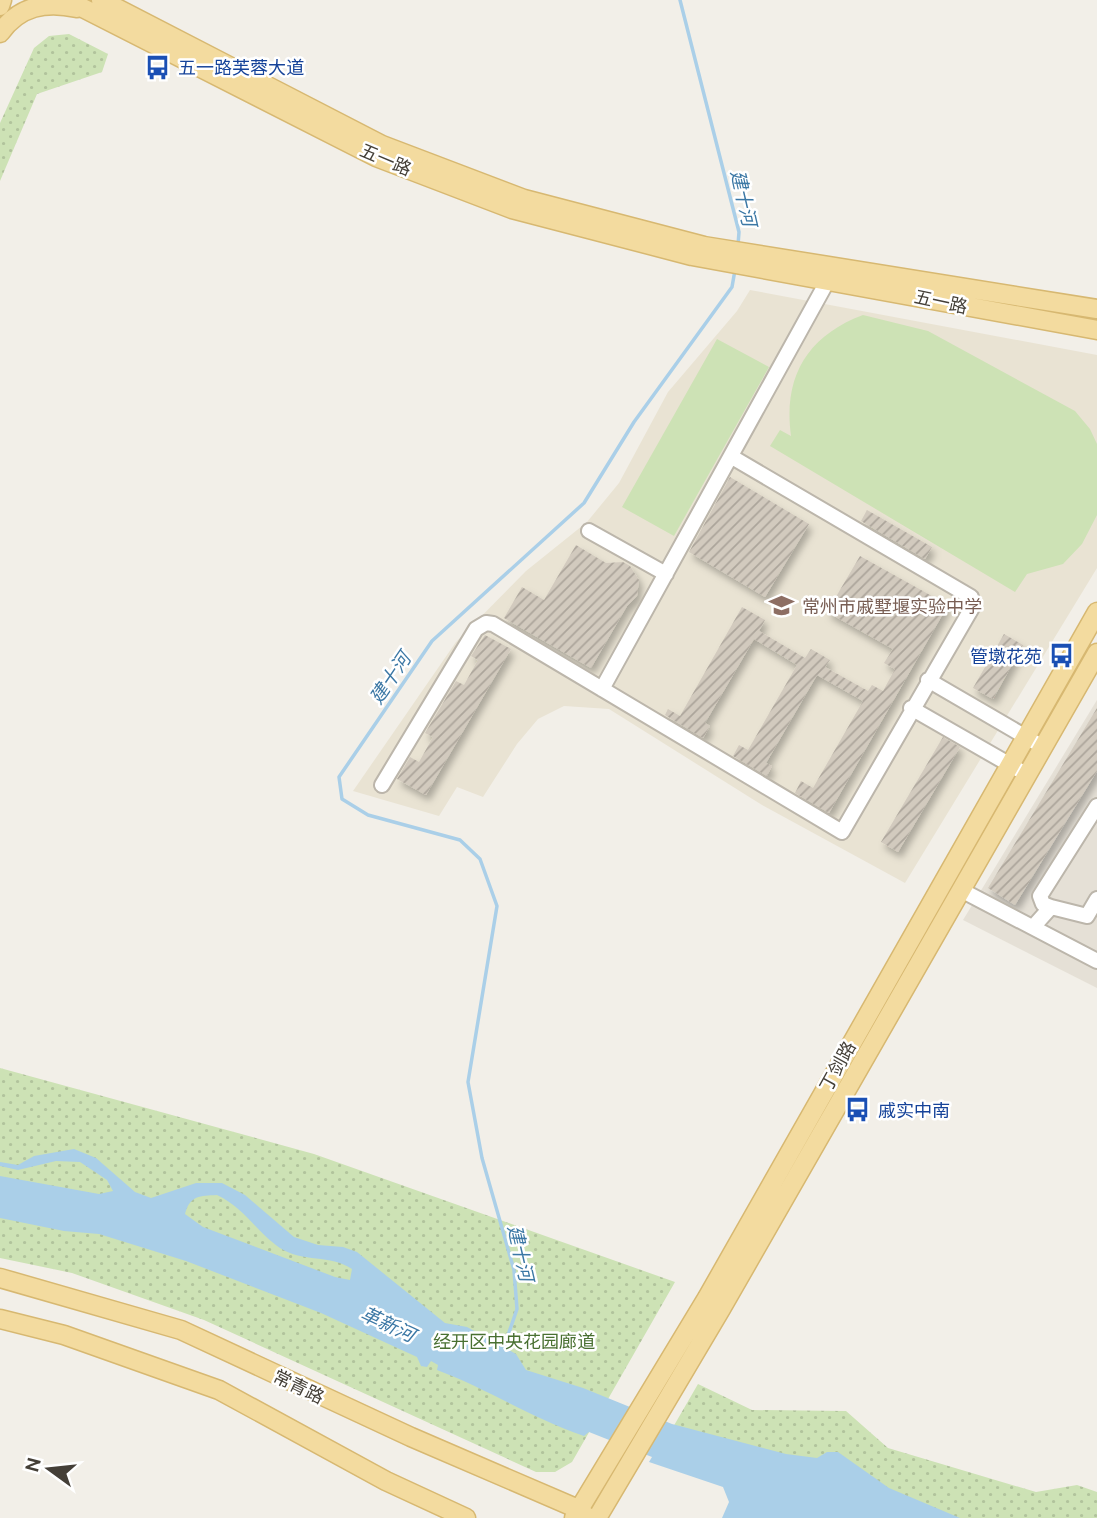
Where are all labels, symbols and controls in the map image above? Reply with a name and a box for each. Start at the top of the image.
bus stop icon: 五一路芙蓉大道 [144,53,172,81]
place label: 五一路芙蓉大道 [178,57,304,77]
street label: 五一路 [357,139,415,179]
water label: 建十河 [727,168,762,232]
street label: 五一路 [913,286,969,316]
school or university icon: 常州市戚墅堰实验中学 [768,592,796,620]
place label: 常州市戚墅堰实验中学 [802,596,982,616]
bus stop icon: 管墩花苑 [1048,642,1076,670]
water label: 建十河 [365,645,417,708]
place label: 管墩花苑 [970,646,1042,666]
street label: 丁剑路 [815,1038,859,1094]
bus stop icon: 戚实中南 [844,1096,872,1124]
place label: 戚实中南 [878,1100,950,1120]
water label: 建十河 [504,1223,539,1287]
water label: 革新河 [358,1302,422,1348]
park label: 经开区中央花园廊道 [433,1331,595,1351]
street label: 常青路 [270,1365,328,1407]
north arrow [14,1434,84,1504]
text: N [20,1455,45,1474]

